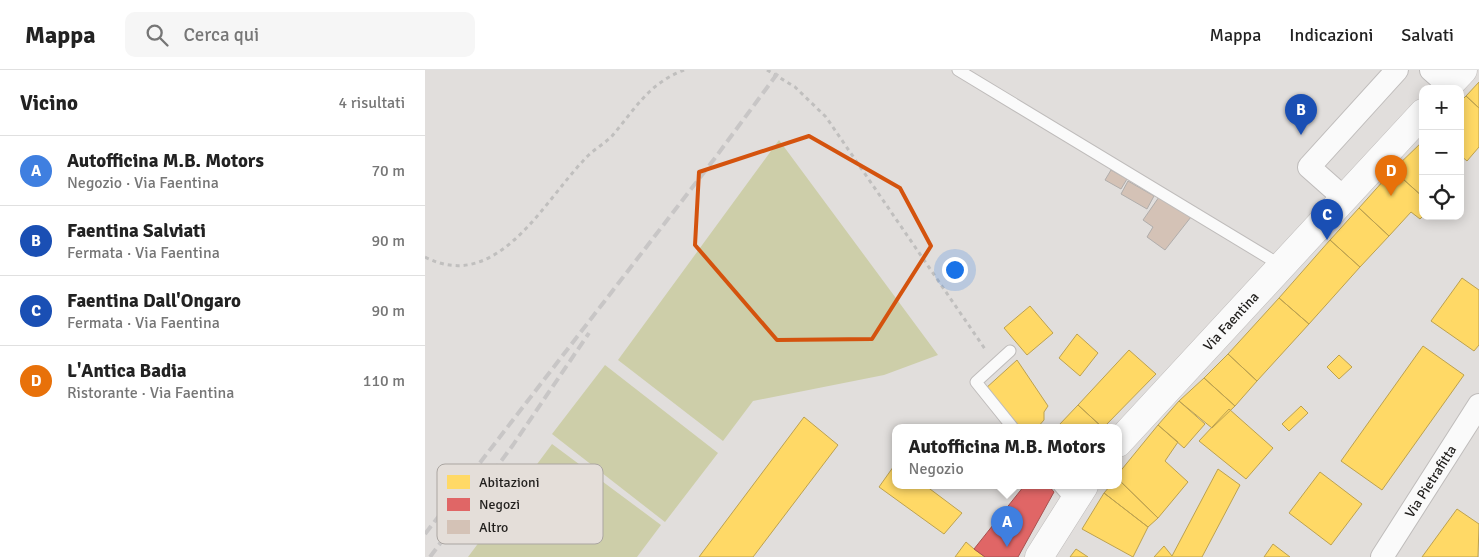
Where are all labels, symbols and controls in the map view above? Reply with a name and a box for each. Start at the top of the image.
search box [125,12,475,57]
text: Mappa [25,20,95,50]
icon: search [143,21,171,49]
text: Cerca qui [183,23,259,47]
text: Mappa [1209,24,1261,46]
text: Indicazioni [1289,24,1373,46]
text: Salvati [1401,24,1454,46]
map controls [1419,85,1464,220]
button: + [1419,85,1464,130]
text: Vicino [20,90,78,116]
text: 4 risultati [339,93,405,113]
pin: B [1285,94,1317,135]
button: − [1419,130,1464,175]
text: Autofficina M.B. Motors [67,149,264,173]
pin: D [1375,155,1407,196]
text: A [31,161,41,181]
text: 70 m [371,161,405,181]
text: Negozio · Via Faentina [67,173,219,193]
button: locate [1419,175,1464,220]
pin: C [1311,199,1343,240]
text: Faentina Salviati [67,219,206,243]
text: B [31,231,41,251]
text: 90 m [371,231,405,251]
text: Fermata · Via Faentina [67,243,220,263]
your location [942,257,968,283]
street label: Via Faentina [1199,288,1262,354]
text: Faentina Dall'Ongaro [67,289,241,313]
text: C [31,301,41,321]
text: 90 m [371,301,405,321]
text: Fermata · Via Faentina [67,313,220,333]
text: L'Antica Badia [67,359,187,383]
text: D [31,371,41,391]
text: 110 m [363,371,405,391]
text: Ristorante · Via Faentina [67,383,234,403]
popup [892,424,1122,489]
text: Autofficina M.B. Motors [909,435,1105,459]
street label: Via Pietrafitta [1401,442,1460,521]
text: Negozio [909,459,964,479]
legend [437,464,603,544]
text: Abitazioni [479,474,539,491]
text: Negozi [479,496,520,513]
pin: A [991,506,1023,547]
text: Altro [479,519,508,536]

